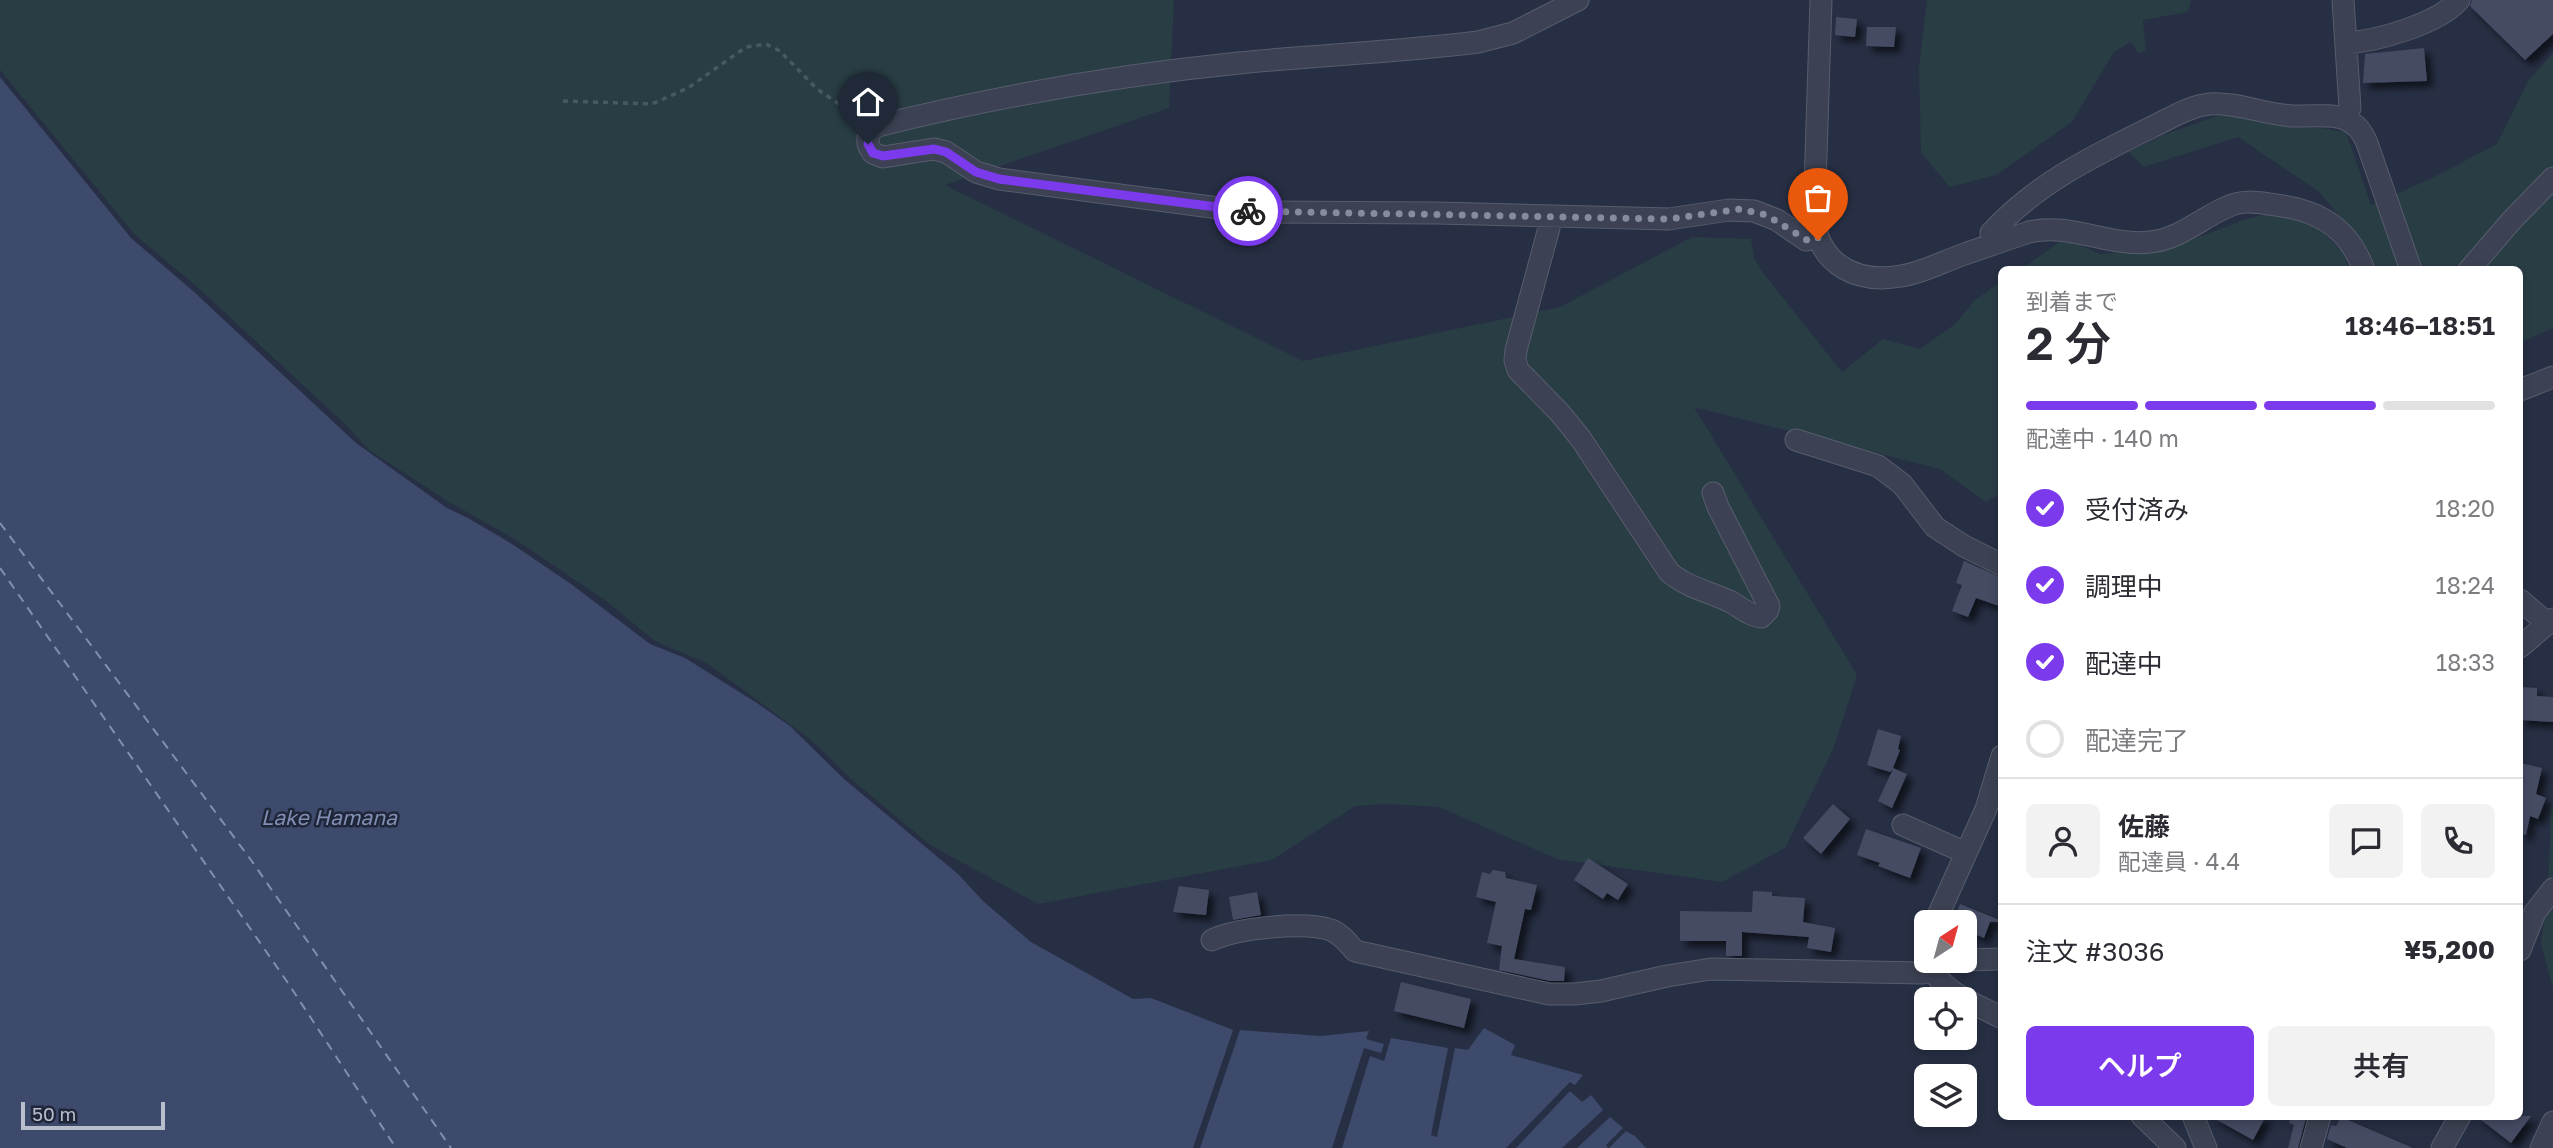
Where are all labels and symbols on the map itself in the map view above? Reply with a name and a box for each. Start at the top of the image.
pin [838,72,898,144]
pin [1788,168,1848,240]
courier [1213,176,1283,246]
water label: Lake Hamana [261,804,398,830]
north arrow [1914,910,1978,973]
scale bar [21,1099,164,1131]

